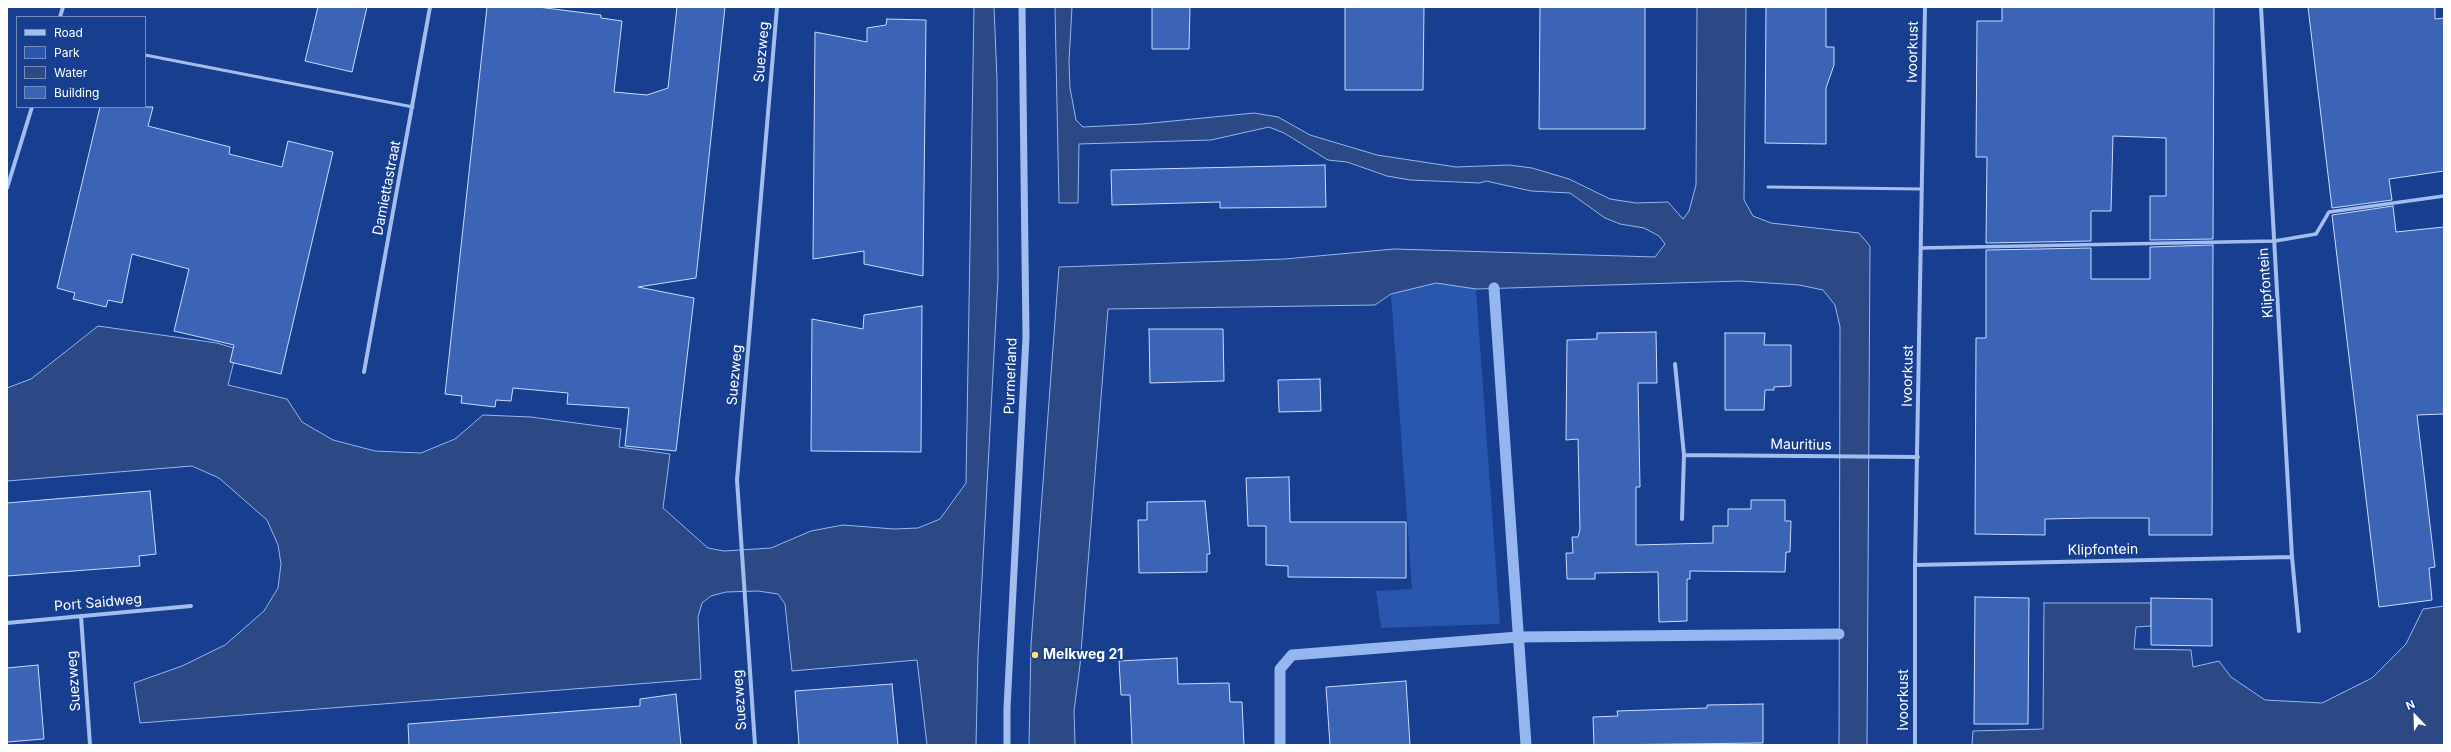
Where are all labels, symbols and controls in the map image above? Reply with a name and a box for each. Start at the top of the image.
legend [16,16,146,108]
street label: Suezweg [751,21,773,83]
street label: Ivoorkust [1904,21,1922,83]
text: Road [54,25,83,40]
text: Park [54,45,80,60]
text: Water [54,65,87,80]
text: Building [54,85,99,100]
street label: Damiettastraat [370,139,404,237]
street label: Klipfontein [2255,247,2277,319]
street label: Purmerland [1001,337,1021,415]
street label: Suezweg [724,344,746,406]
street label: Ivoorkust [1899,345,1917,407]
street label: Mauritius [1770,436,1832,454]
street label: Klipfontein [2068,541,2138,559]
street label: Port Saidweg [53,591,143,615]
place label: Melkweg 21 [1043,647,1123,663]
street label: Suezweg [63,650,85,712]
marker: Melkweg 21 [1030,650,1040,660]
street label: Suezweg [729,669,751,731]
street label: Ivoorkust [1896,669,1912,731]
north arrow [2395,696,2435,736]
text: N [2404,697,2417,713]

